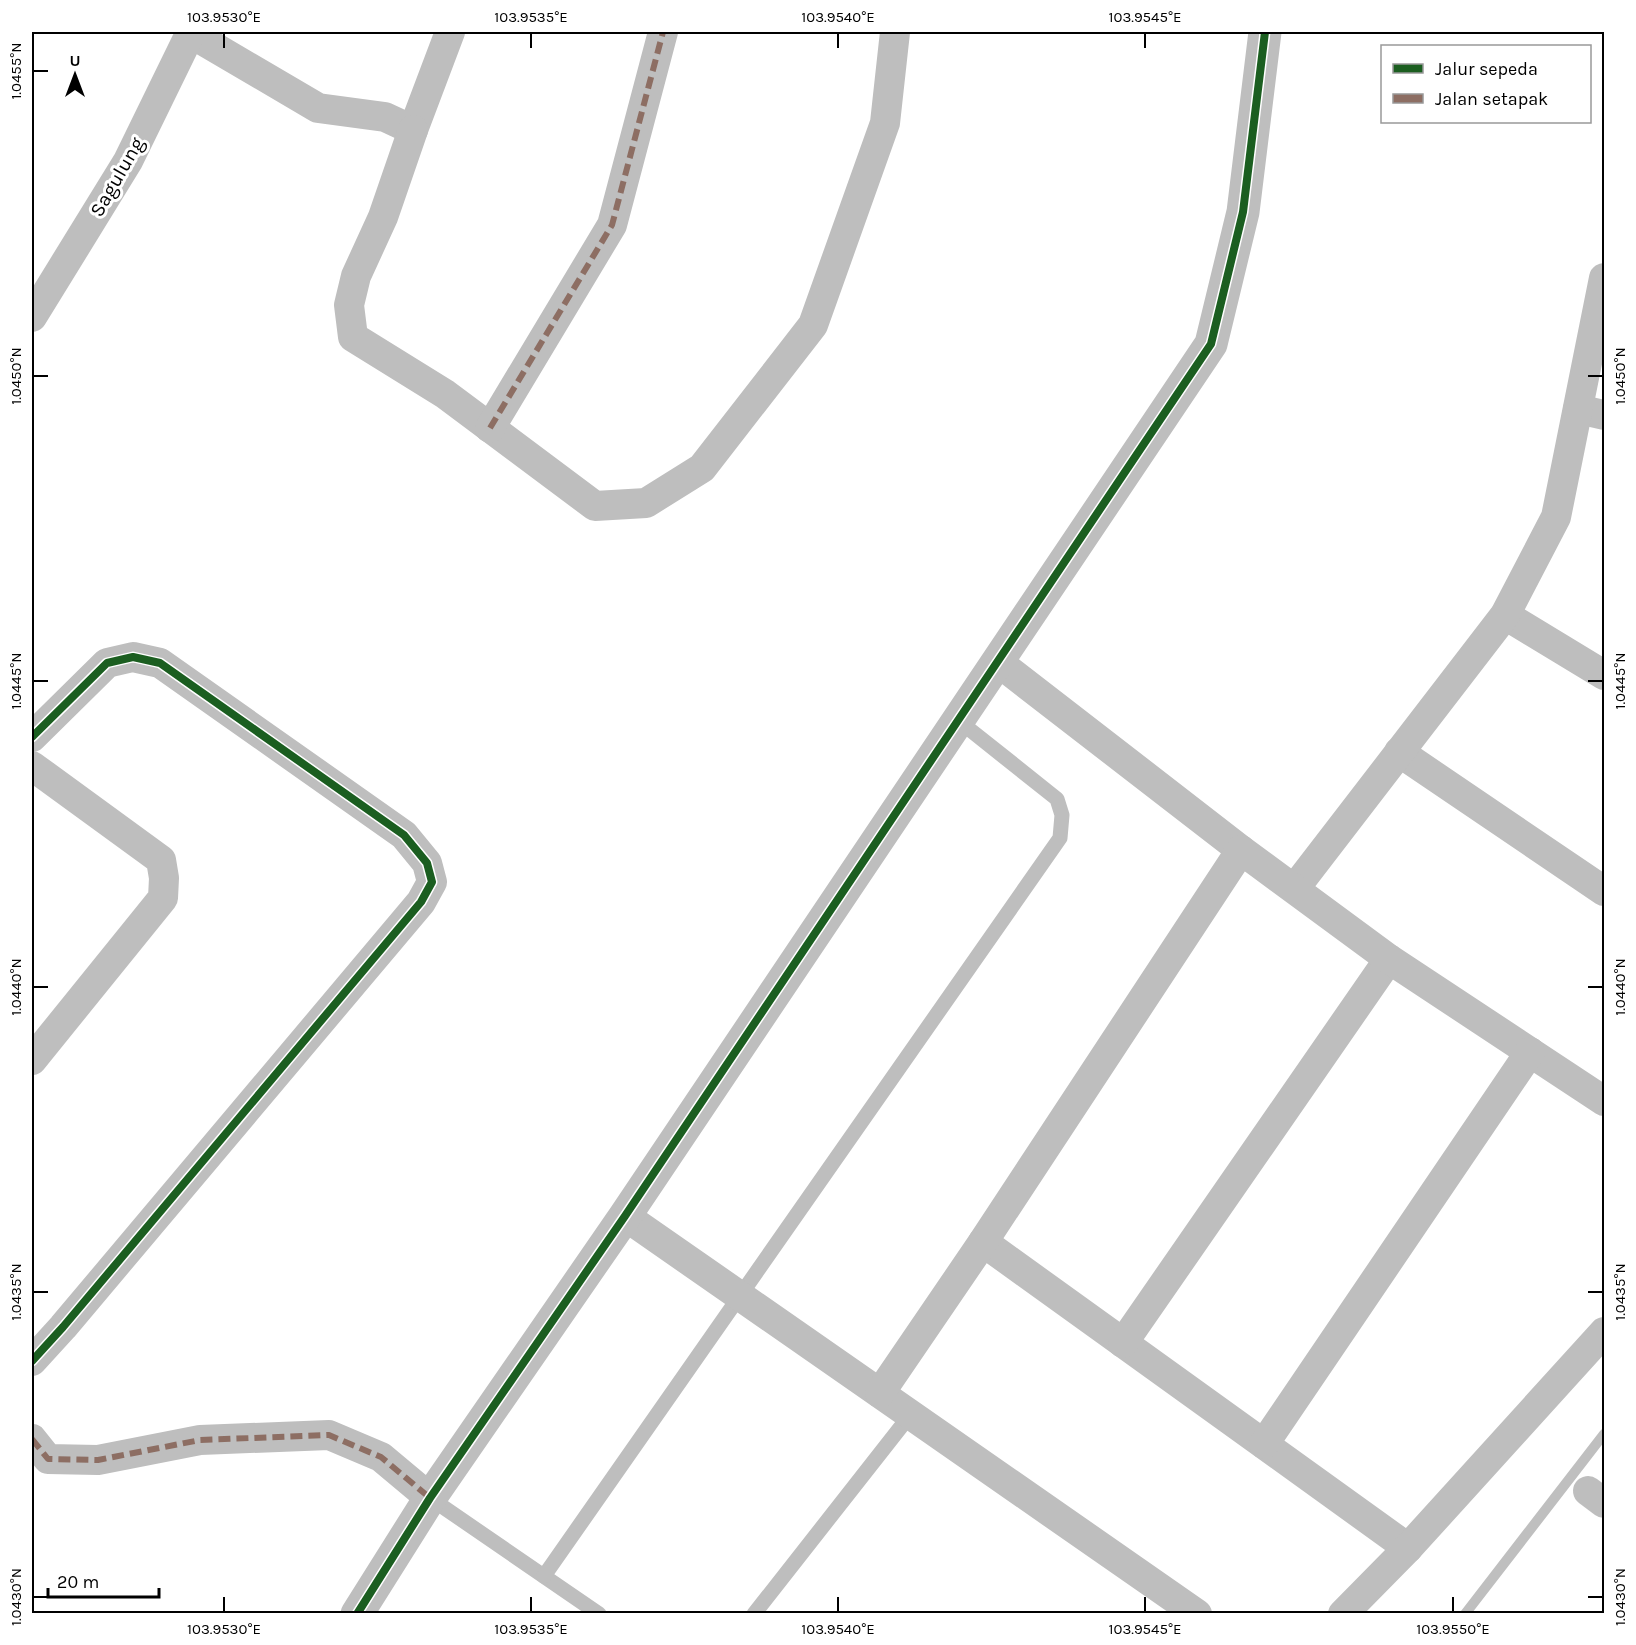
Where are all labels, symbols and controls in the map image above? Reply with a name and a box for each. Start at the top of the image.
text: 103.9530°E [187,8,261,26]
text: 103.9535°E [494,8,568,26]
text: 103.9540°E [801,8,875,26]
text: 103.9545°E [1109,8,1181,26]
text: 1.0455°N [7,42,25,100]
north arrow [45,45,105,105]
legend [1381,45,1591,123]
text: U [69,51,81,70]
text: Jalur sepeda [1435,58,1538,80]
text: Jalan setapak [1435,88,1548,110]
street label: Sagulung [85,133,149,221]
text: 1.0450°N [7,347,25,405]
text: 1.0450°N [1611,347,1629,405]
text: 1.0445°N [7,652,25,710]
text: 1.0445°N [1611,652,1629,710]
text: 1.0440°N [7,958,25,1016]
text: 1.0440°N [1611,958,1629,1016]
text: 1.0435°N [7,1263,25,1321]
text: 1.0435°N [1611,1263,1629,1321]
scale bar [48,1561,159,1599]
text: 1.0430°N [7,1568,25,1626]
text: 1.0430°N [1611,1568,1629,1626]
text: 20 m [57,1571,99,1593]
text: 103.9530°E [187,1620,261,1638]
text: 103.9535°E [494,1620,568,1638]
text: 103.9540°E [801,1620,875,1638]
text: 103.9545°E [1109,1620,1181,1638]
text: 103.9550°E [1416,1620,1490,1638]

